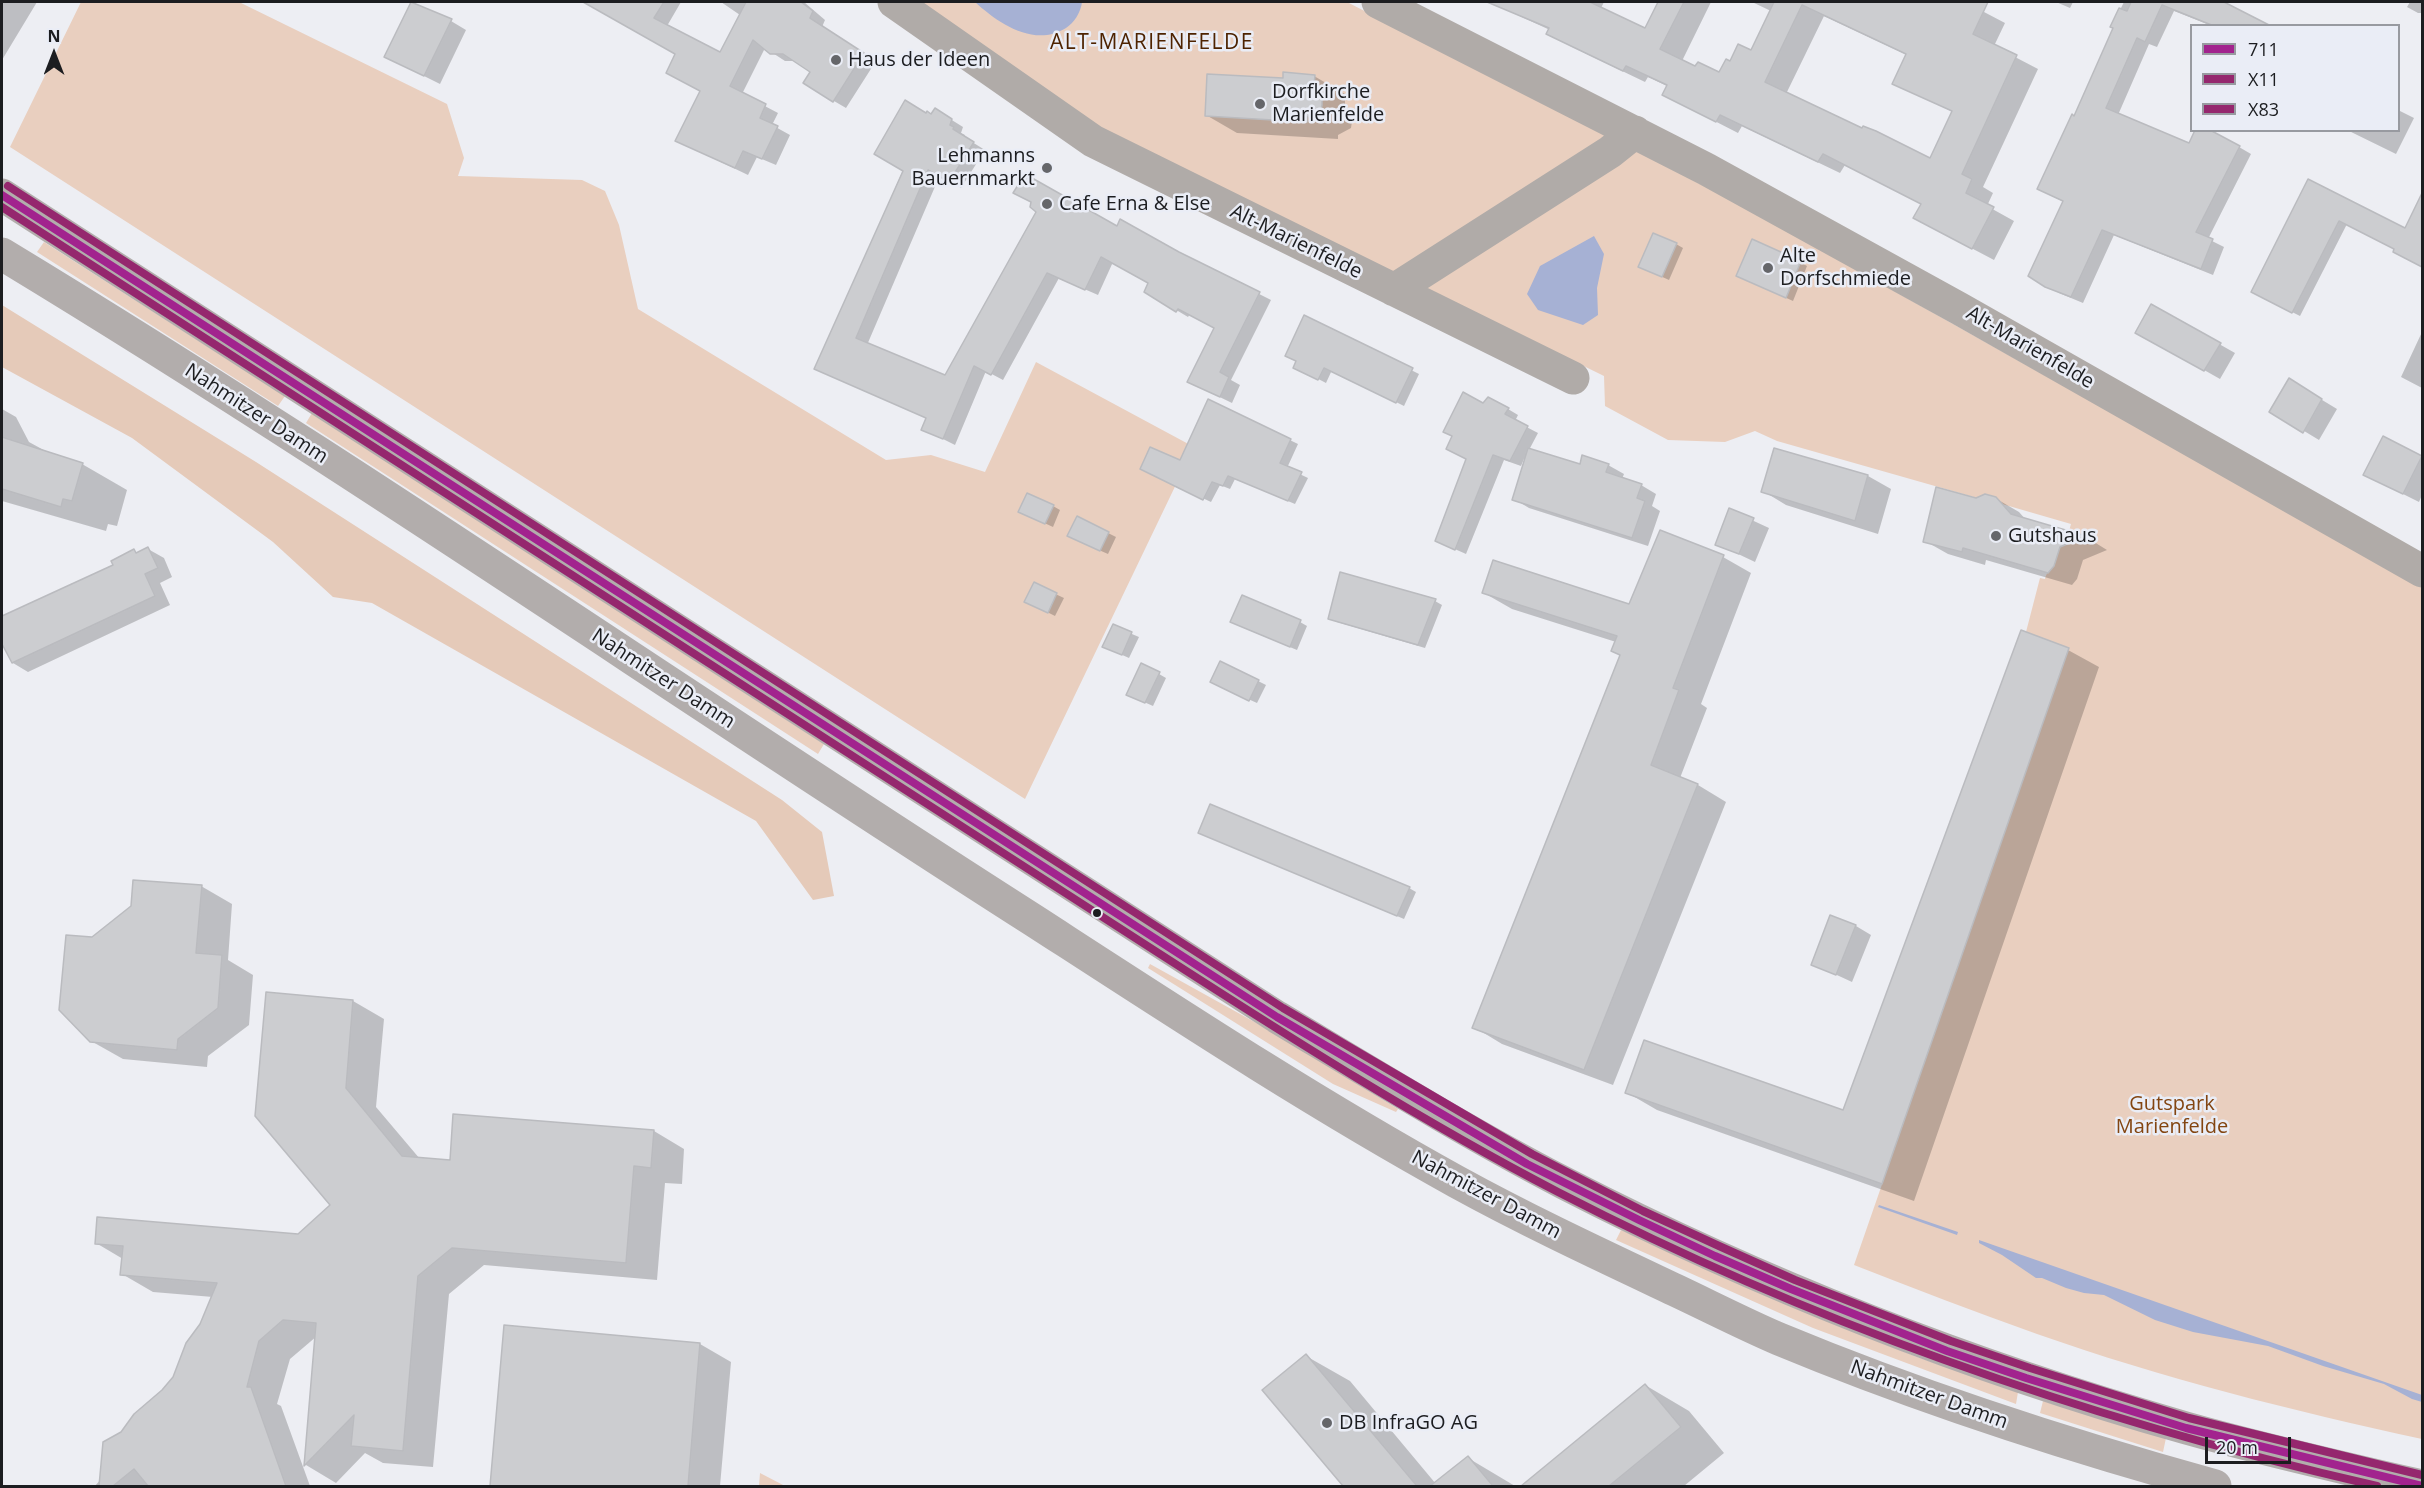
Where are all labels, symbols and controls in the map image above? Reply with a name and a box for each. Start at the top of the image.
north arrow [24,24,84,84]
legend [2190,24,2400,132]
text: N [47,25,61,47]
district label: ALT-MARIENFELDE [1050,30,1254,56]
text: 711 [2248,37,2279,61]
place label: Haus der Ideen [848,48,990,72]
marker: Haus der Ideen [829,53,843,67]
text: X11 [2248,67,2279,91]
place label: Dorfkirche Marienfelde [1272,80,1384,127]
marker: Dorfkirche Marienfelde [1253,97,1267,111]
text: X83 [2248,97,2279,121]
place label: Lehmanns Bauernmarkt [912,144,1035,191]
marker: Lehmanns Bauernmarkt [1040,161,1054,175]
place label: Cafe Erna & Else [1059,192,1210,216]
marker: Cafe Erna & Else [1040,197,1054,211]
street label: Alt-Marienfelde [1226,200,1366,284]
place label: Alte Dorfschmiede [1780,244,1911,291]
marker: Alte Dorfschmiede [1761,261,1775,275]
street label: Alt-Marienfelde [1962,302,2098,394]
street label: Nahmitzer Damm [180,359,332,469]
place label: Gutshaus [2008,524,2097,548]
marker: Gutshaus [1989,529,2003,543]
street label: Nahmitzer Damm [587,624,739,734]
unlabelled marker [1091,907,1103,919]
park label: Gutspark Marienfelde [2116,1092,2228,1139]
street label: Nahmitzer Damm [1407,1145,1565,1245]
street label: Nahmitzer Damm [1847,1355,2011,1435]
place label: DB InfraGO AG [1339,1411,1478,1435]
marker: DB InfraGO AG [1320,1416,1334,1430]
scale bar [2208,1425,2294,1463]
text: 20 m [2216,1435,2258,1459]

